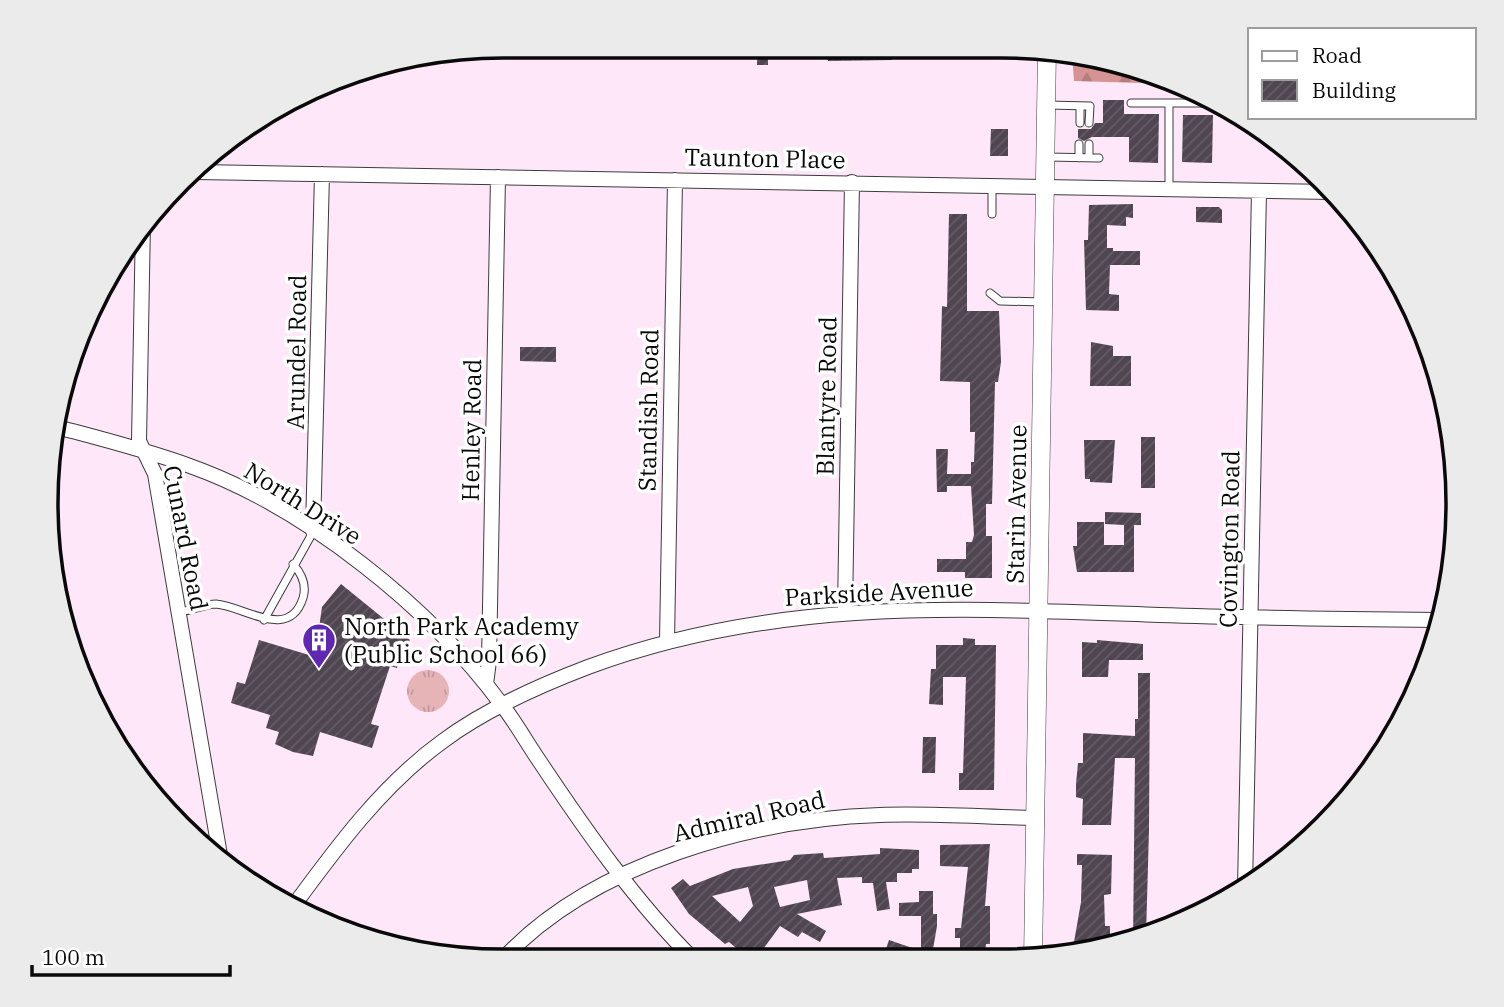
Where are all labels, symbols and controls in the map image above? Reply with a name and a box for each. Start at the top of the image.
legend [1248,28,1476,119]
text: Road [1312,41,1362,69]
text: Building [1312,76,1397,104]
street label: Taunton Place [684,141,846,175]
street label: Arundel Road [279,274,313,430]
street label: Blantyre Road [809,316,843,476]
street label: Standish Road [631,328,665,492]
street label: Henley Road [454,358,488,502]
street label: Starin Avenue [999,424,1033,584]
street label: Covington Road [1211,450,1247,628]
street label: North Drive [238,454,368,552]
street label: Cunard Road [156,463,216,613]
street label: Parkside Avenue [784,571,974,613]
place label: North Park Academy (Public School 66) [344,610,579,670]
building icon: North Park Academy (Public School 66) [300,621,338,670]
street label: Admiral Road [670,783,828,849]
scale bar [32,934,229,978]
text: 100 m [42,943,105,971]

